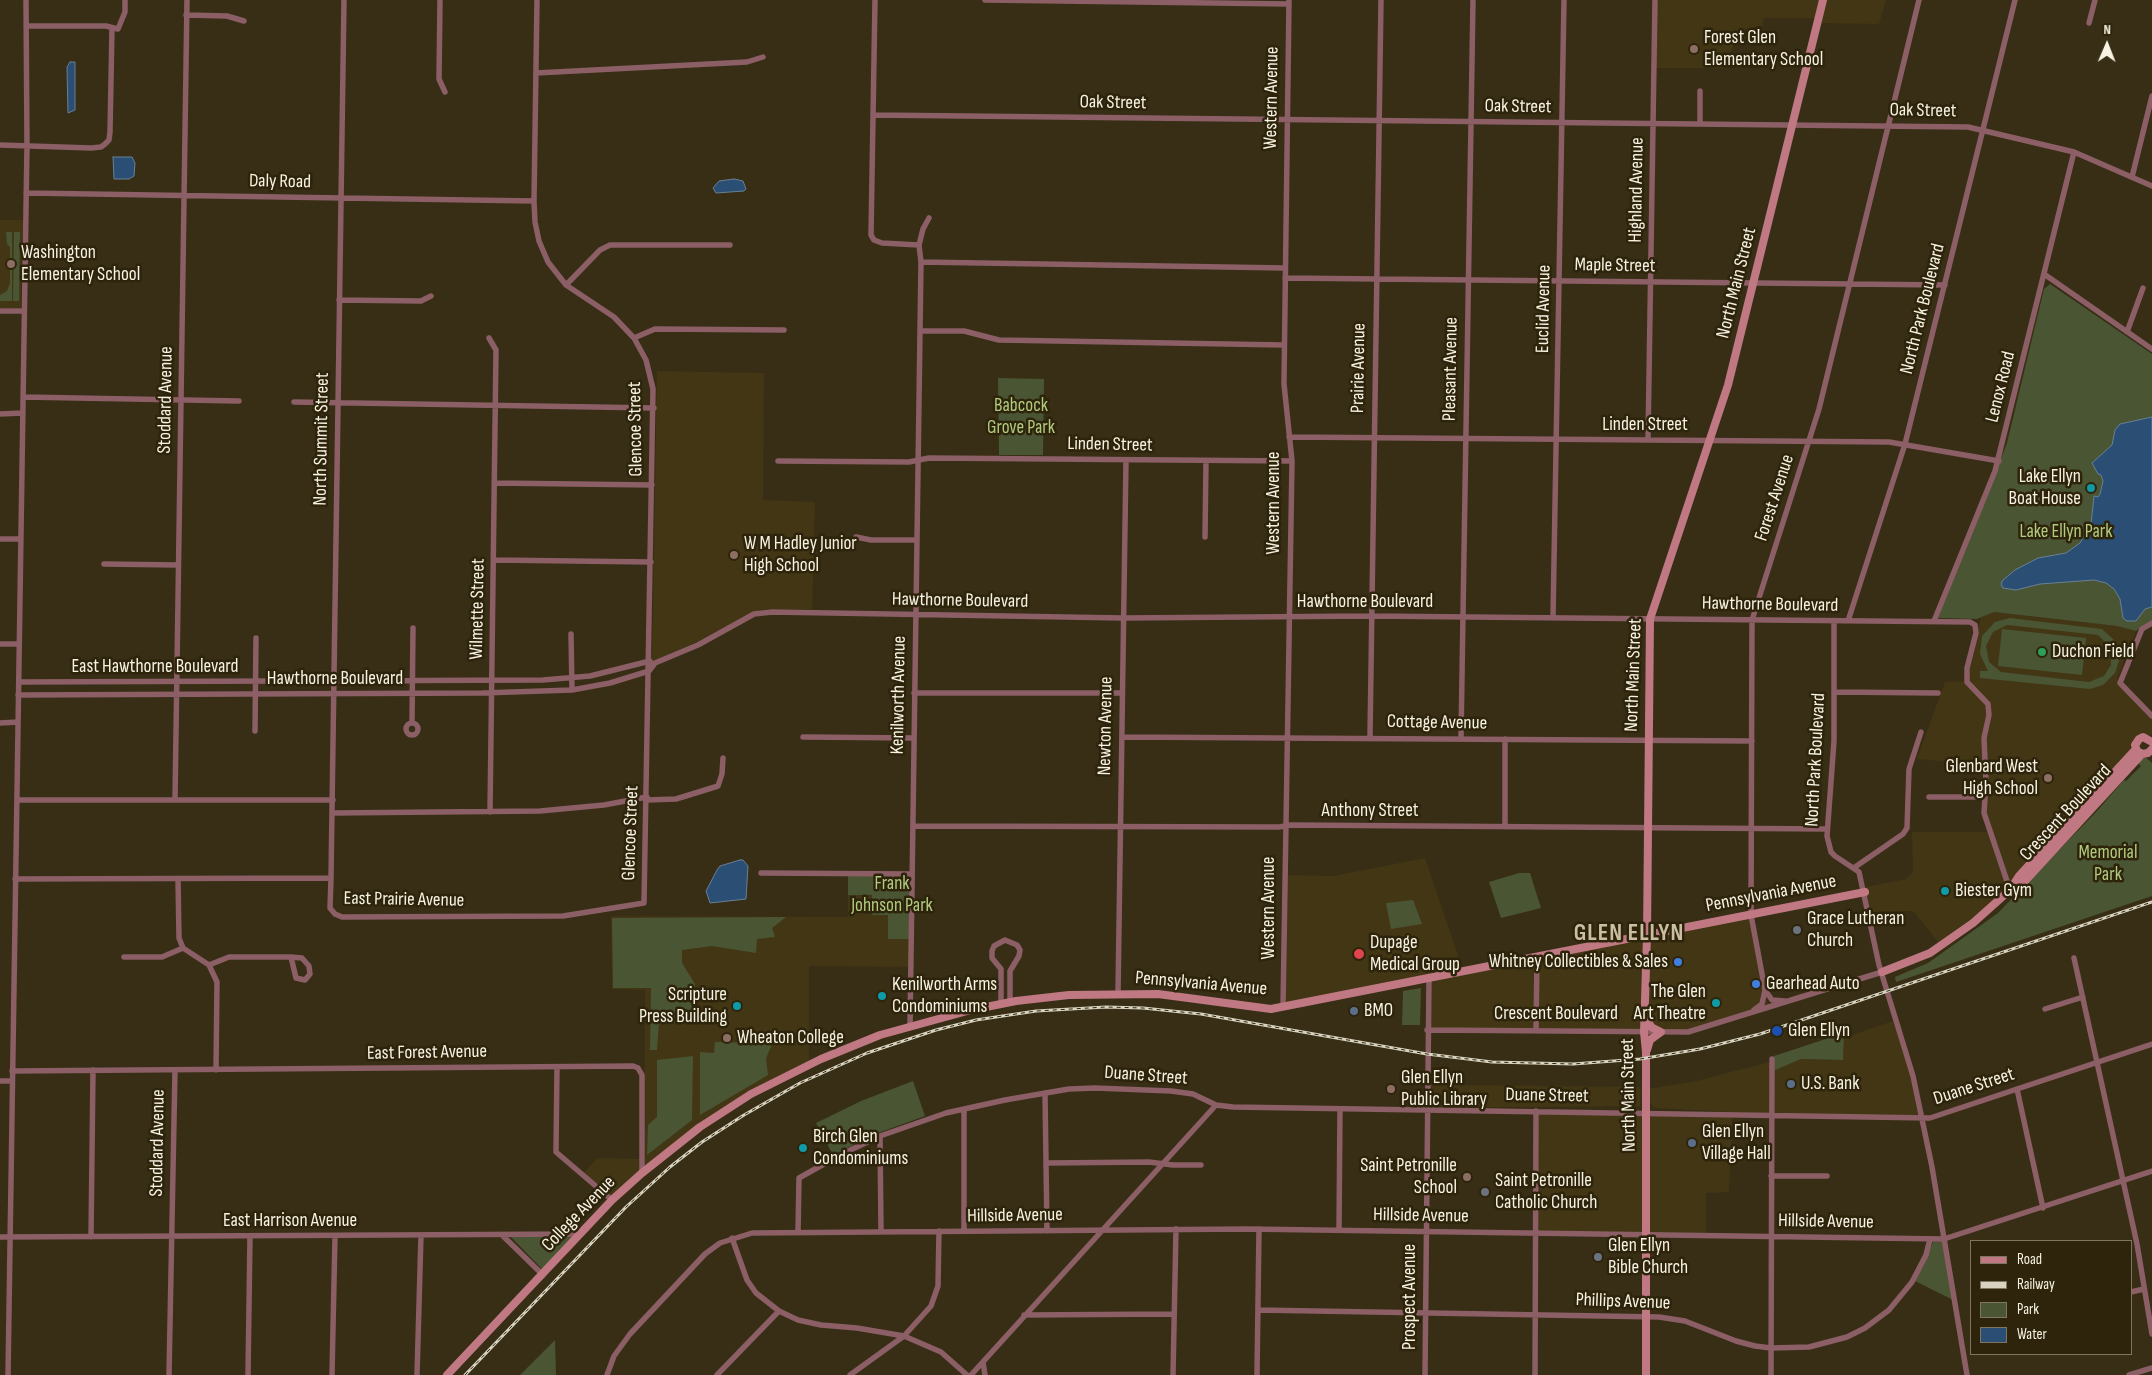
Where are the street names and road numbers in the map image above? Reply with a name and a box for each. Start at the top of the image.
street label: Western Avenue [1260,46,1284,150]
street label: Oak Street [1079,91,1147,115]
street label: Oak Street [1484,95,1552,119]
street label: Oak Street [1889,99,1957,123]
street label: Highland Avenue [1625,137,1649,243]
street label: Daly Road [249,170,311,194]
street label: North Main Street [1712,225,1762,341]
street label: North Park Boulevard [1896,241,1950,377]
street label: Maple Street [1574,254,1656,278]
street label: Euclid Avenue [1532,265,1556,353]
street label: Pleasant Avenue [1439,317,1463,421]
street label: Prairie Avenue [1347,323,1371,413]
street label: Stoddard Avenue [154,346,178,454]
street label: Lenox Road [1981,349,2021,425]
street label: North Summit Street [309,372,335,506]
street label: Glencoe Street [624,381,648,477]
street label: Linden Street [1602,414,1688,436]
street label: Linden Street [1067,433,1153,457]
street label: Western Avenue [1263,452,1285,554]
street label: Forest Avenue [1750,452,1800,544]
street label: Wilmette Street [466,558,490,660]
street label: Hawthorne Boulevard [892,588,1028,614]
street label: Hawthorne Boulevard [1297,591,1433,613]
street label: Hawthorne Boulevard [1702,592,1838,618]
street label: North Main Street [1621,618,1647,732]
street label: Kenilworth Avenue [887,635,911,755]
street label: East Hawthorne Boulevard [72,656,238,678]
street label: Hawthorne Boulevard [267,668,403,690]
street label: Newton Avenue [1094,676,1118,776]
street label: North Park Boulevard [1801,693,1831,827]
street label: Cottage Avenue [1387,711,1487,735]
street label: Crescent Boulevard [2015,760,2117,866]
street label: Glencoe Street [618,785,644,881]
street label: Anthony Street [1321,800,1419,822]
street label: Western Avenue [1258,857,1280,959]
street label: Pennsylvania Avenue [1704,870,1838,918]
street label: East Prairie Avenue [344,888,464,912]
street label: Pennsylvania Avenue [1134,967,1268,1001]
street label: Crescent Boulevard [1494,1003,1618,1025]
street label: North Main Street [1617,1038,1641,1152]
street label: East Forest Avenue [367,1041,487,1065]
street label: Duane Street [1104,1062,1188,1090]
street label: Duane Street [1931,1063,2017,1111]
street label: Duane Street [1505,1084,1589,1108]
street label: Stoddard Avenue [146,1089,170,1197]
street label: College Avenue [537,1171,621,1257]
street label: Hillside Avenue [967,1204,1063,1228]
street label: Hillside Avenue [1373,1204,1469,1228]
street label: East Harrison Avenue [223,1210,357,1232]
street label: Hillside Avenue [1778,1210,1874,1234]
street label: Prospect Avenue [1399,1244,1421,1350]
street label: Phillips Avenue [1575,1289,1671,1315]

